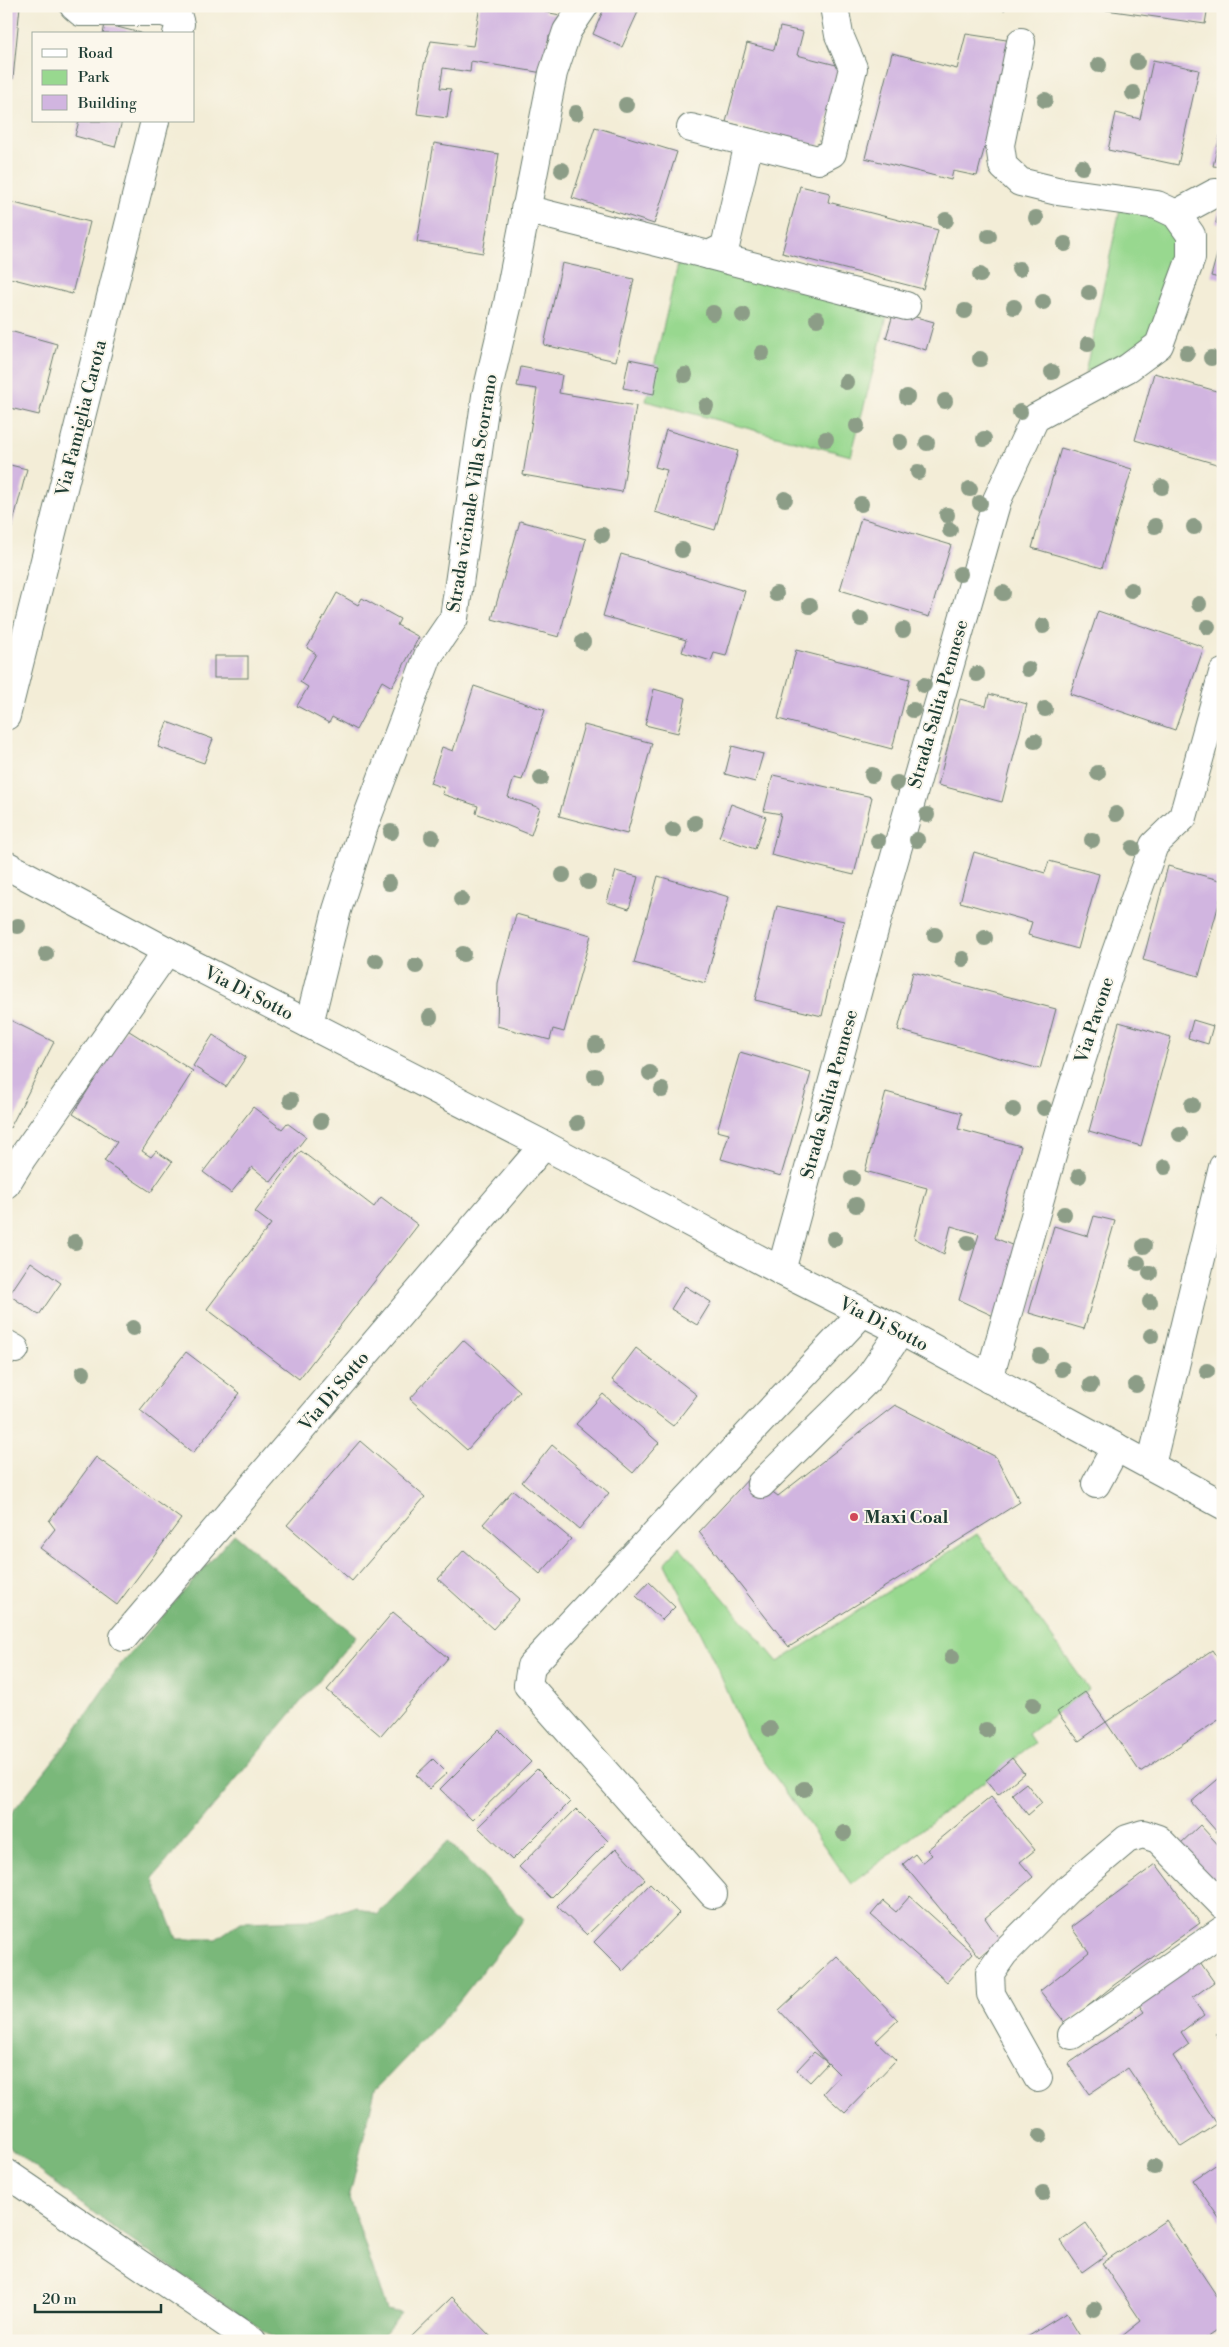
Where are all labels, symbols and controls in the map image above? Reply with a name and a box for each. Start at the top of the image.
legend [32,32,195,122]
text: Road [78,44,113,63]
text: Park [78,68,110,87]
text: Building [77,94,137,113]
street label: Via Famiglia Carota [51,337,112,500]
street label: Strada vicinale Villa Scorrano [442,372,503,614]
street label: Strada Salita Pennese [903,617,974,791]
street label: Via Di Sotto [199,961,297,1026]
street label: Via Pavone [1069,974,1119,1067]
street label: Strada Salita Pennese [796,1007,863,1181]
street label: Via Di Sotto [834,1292,932,1357]
street label: Via Di Sotto [294,1347,374,1437]
place label: Maxi Coal [864,1506,949,1529]
marker: Maxi Coal [848,1511,860,1523]
scale bar [35,2282,161,2314]
text: 20 m [42,2290,77,2309]

